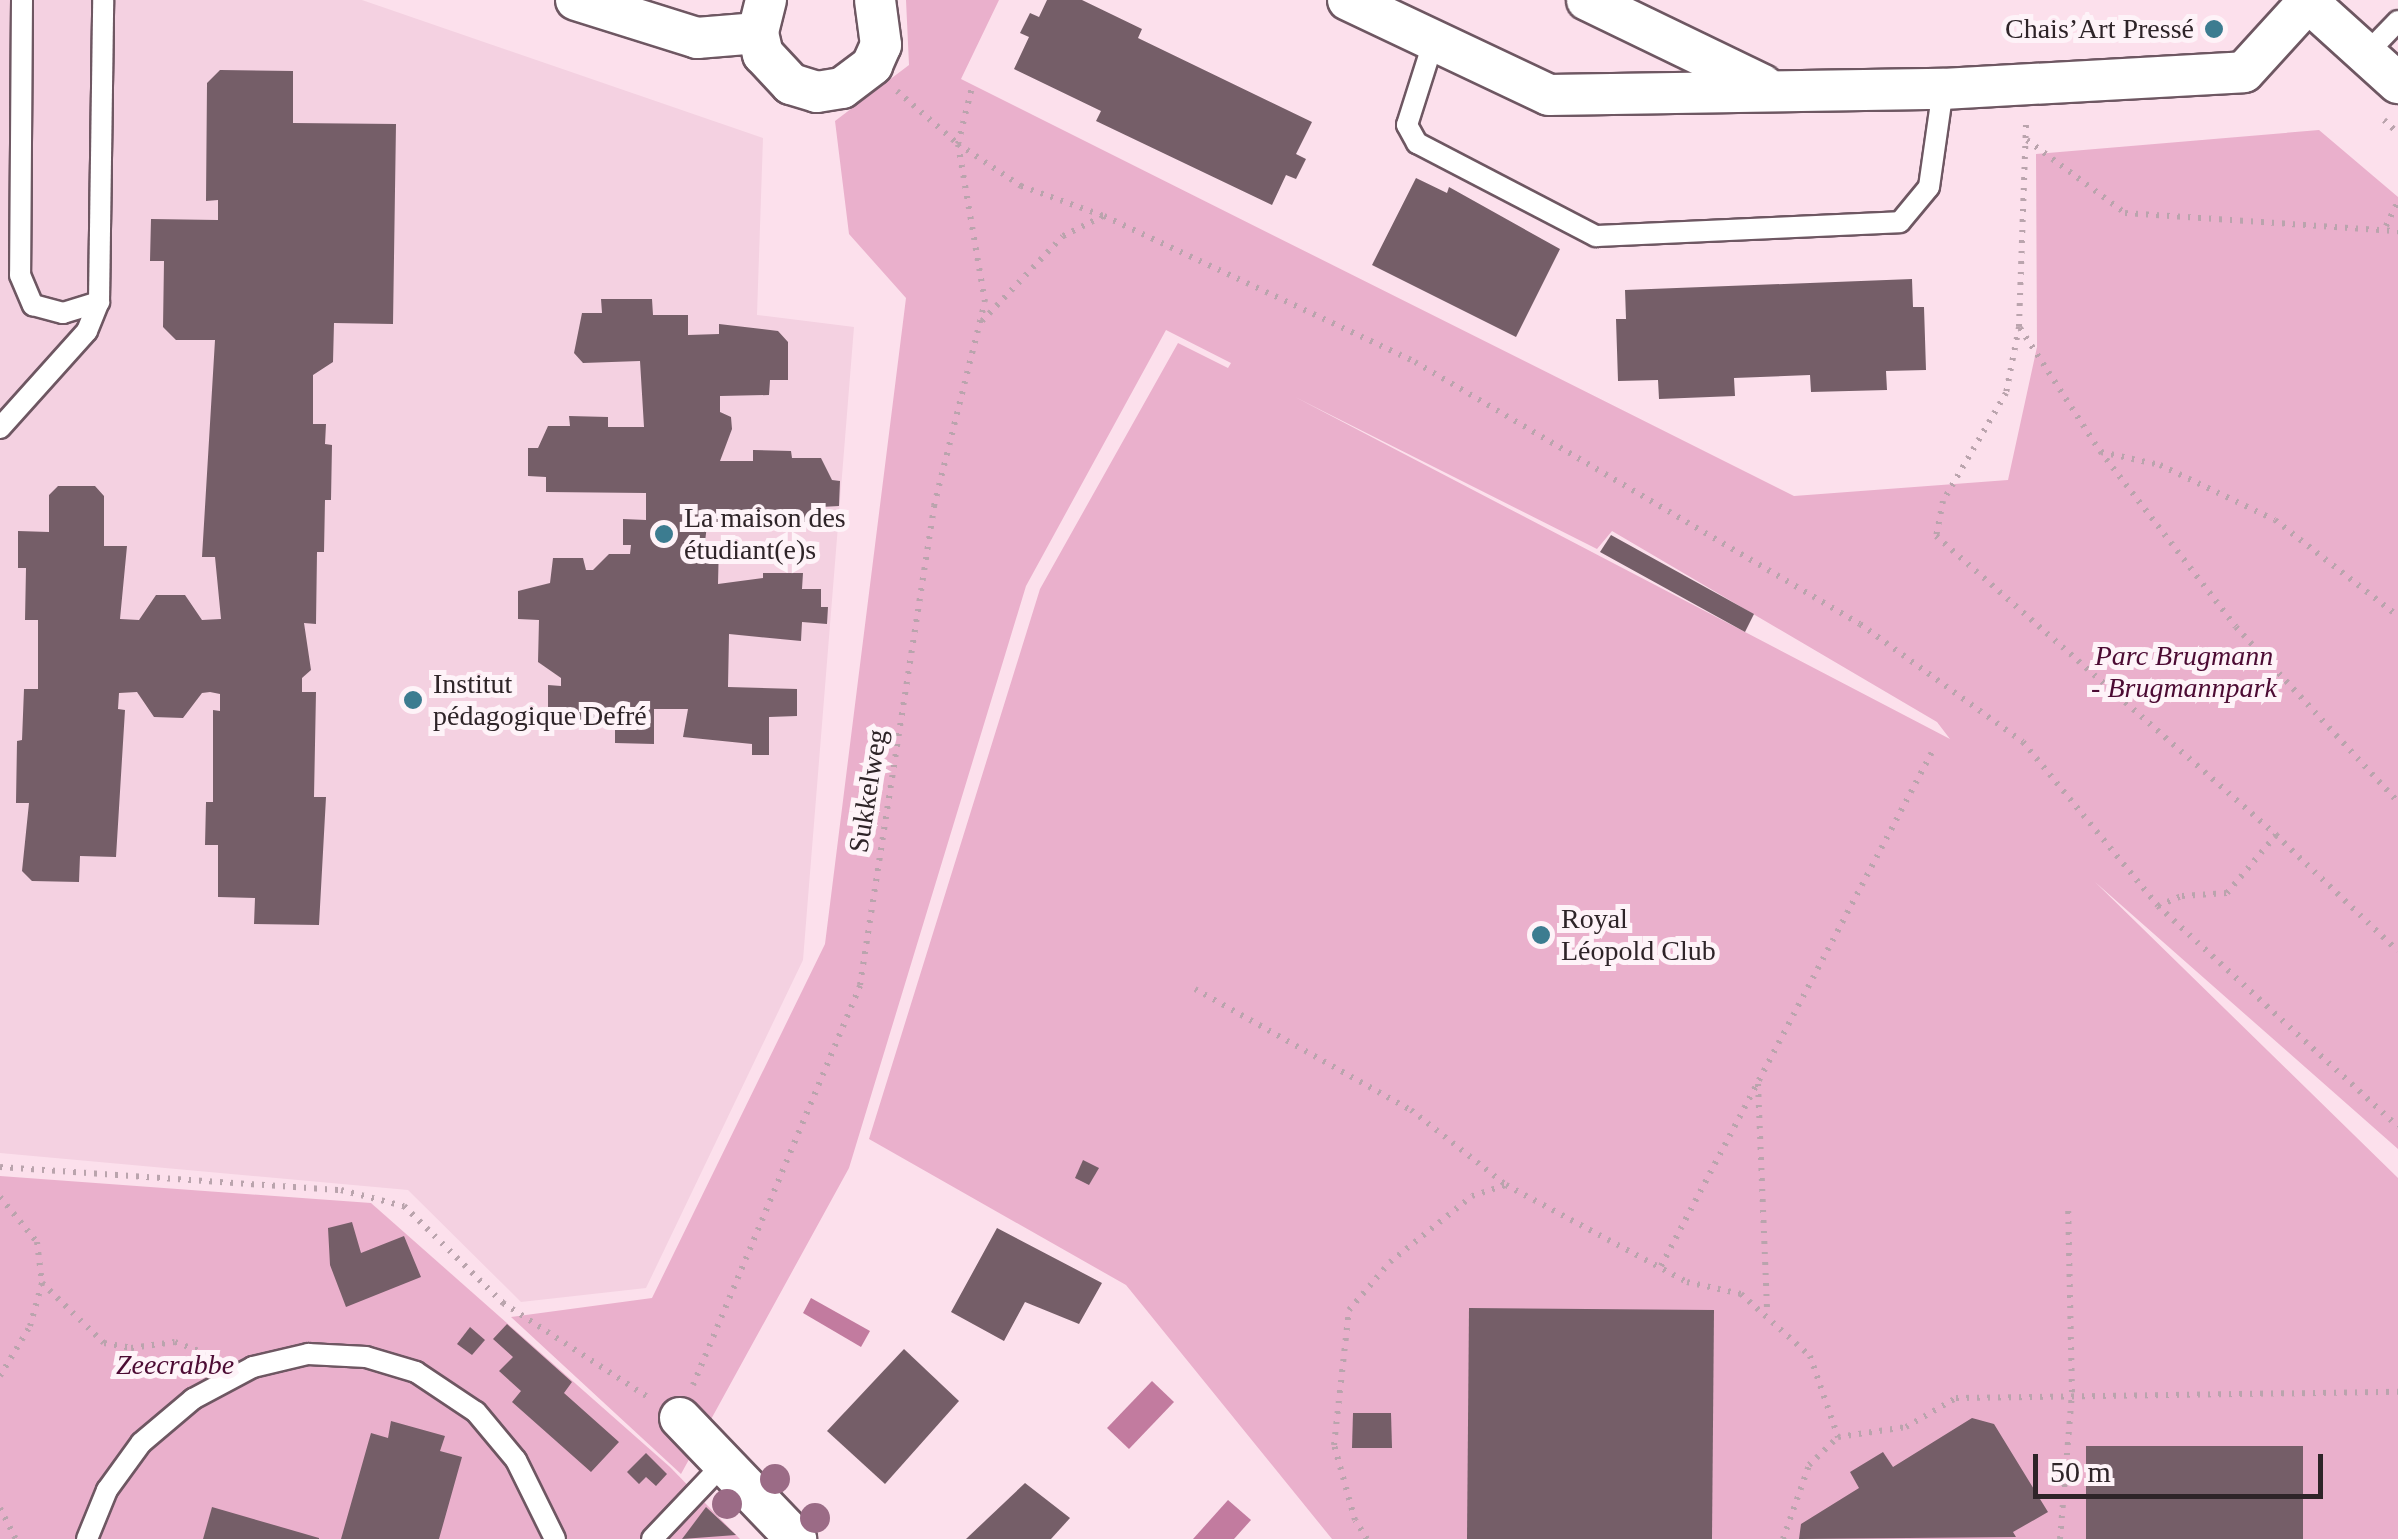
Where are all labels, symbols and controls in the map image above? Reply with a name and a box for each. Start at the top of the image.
place label: Chais’Art Pressé [2005,12,2194,46]
marker: Chais’Art Pressé [2203,18,2225,40]
place label: La maison des étudiant(e)s [684,501,846,567]
marker: La maison des étudiant(e)s [653,523,675,545]
park label: Parc Brugmann - Brugmannpark [2091,639,2277,705]
place label: Institut pédagogique Defré [433,667,647,733]
marker: Institut pédagogique Defré [402,689,424,711]
street label: Sukkelweg [842,727,894,855]
place label: Royal Léopold Club [1561,902,1716,968]
marker: Royal Léopold Club [1530,924,1552,946]
park label: Zeecrabbe [116,1348,234,1382]
scale bar [2038,1434,2328,1496]
text: 50 m [2050,1455,2111,1488]

